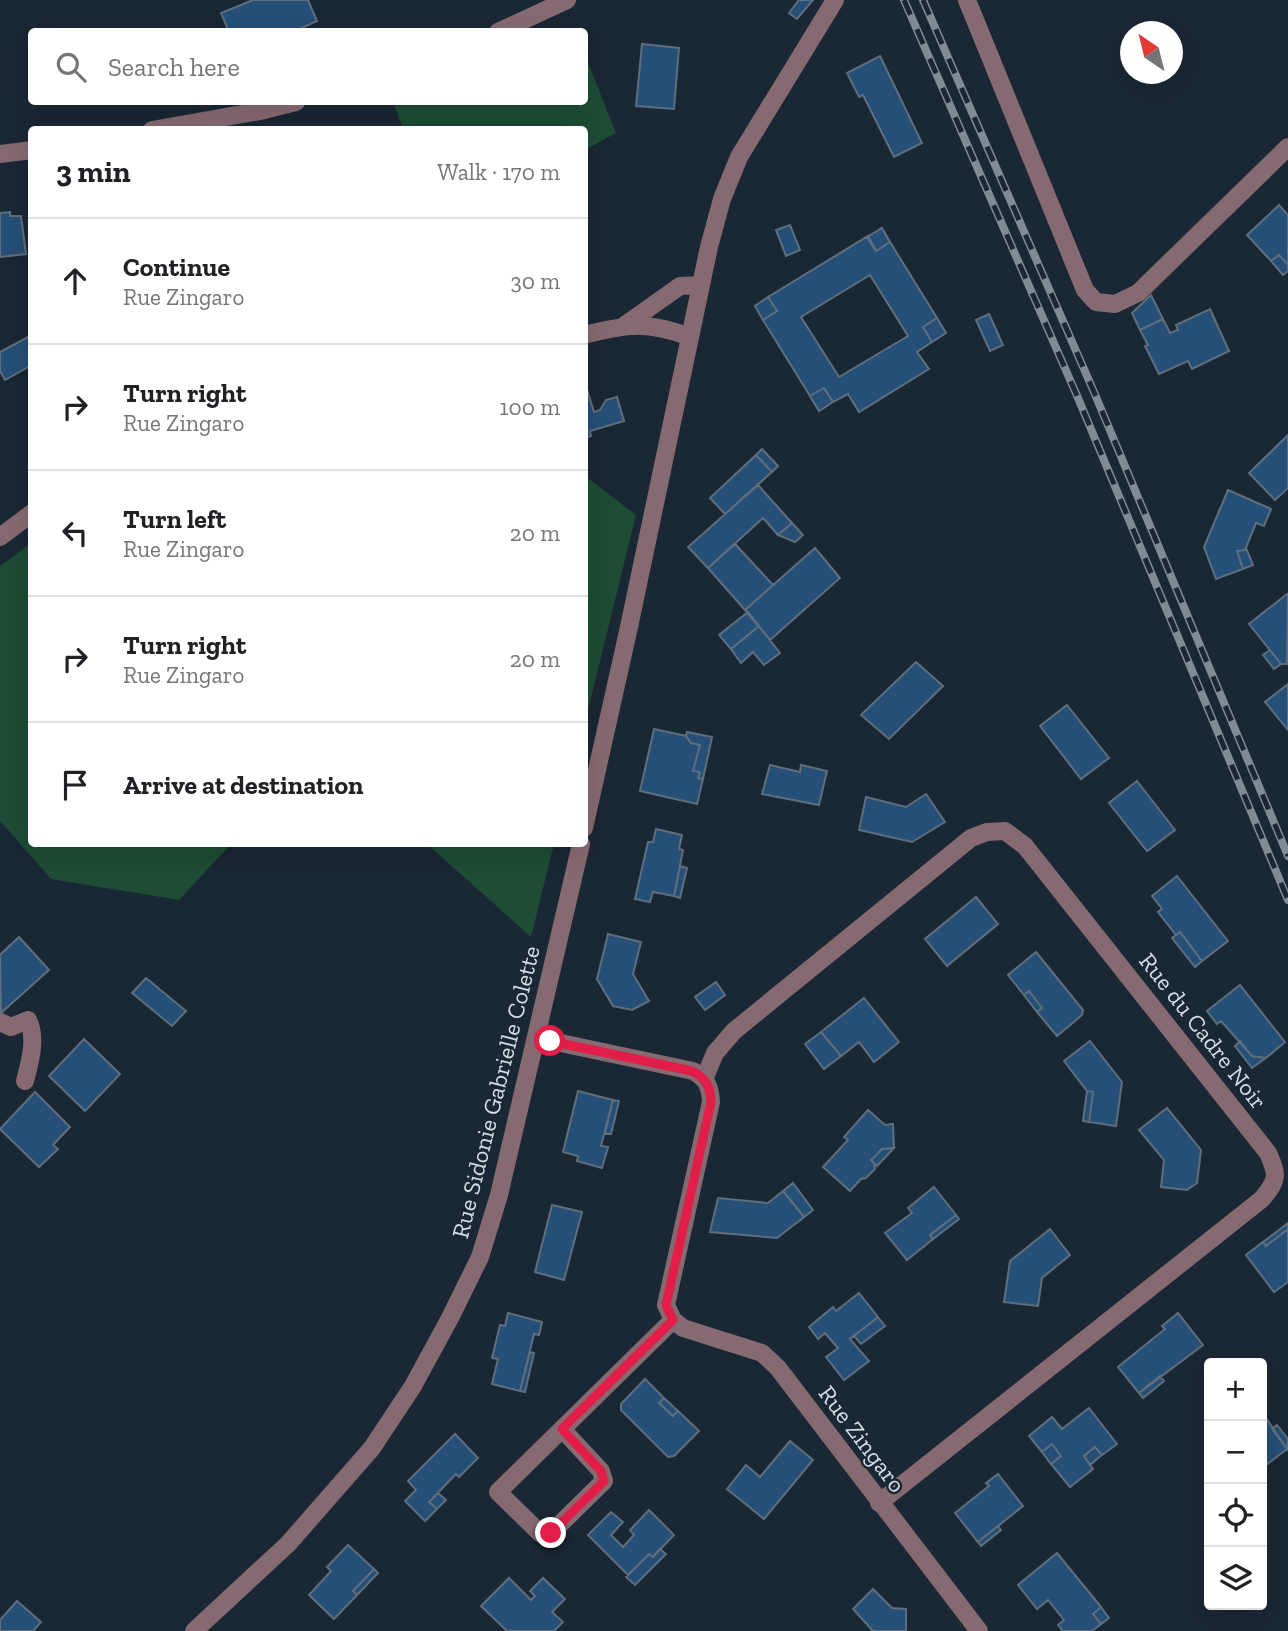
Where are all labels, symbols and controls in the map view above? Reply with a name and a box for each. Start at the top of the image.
north arrow [1120,21,1183,84]
search box [28,28,588,105]
icon: search [52,48,90,86]
text: Search here [108,51,240,83]
text: 3 min [56,154,131,190]
text: Walk · 170 m [437,158,560,186]
text: Continue [123,251,230,283]
icon: ahead [56,262,94,300]
text: 30 m [510,267,560,295]
text: Rue Zingaro [123,283,244,311]
text: Turn right [123,377,246,409]
icon: right [56,388,94,426]
text: 100 m [500,393,560,421]
text: Rue Zingaro [123,409,244,437]
text: Turn left [123,503,226,535]
icon: left [56,514,94,552]
text: 20 m [510,519,560,547]
text: Rue Zingaro [123,535,244,563]
text: Turn right [123,629,246,661]
icon: right [56,640,94,678]
text: 20 m [510,645,560,673]
text: Rue Zingaro [123,661,244,689]
icon: arrive [56,766,94,804]
text: Arrive at destination [123,769,363,801]
street label: Rue Sidonie Gabrielle Colette [445,943,546,1241]
street label: Rue du Cadre Noir [1133,947,1273,1115]
route start [534,1025,565,1056]
map controls [1204,1358,1267,1610]
button: + [1204,1358,1267,1421]
street label: Rue Zingaro [813,1379,912,1498]
button: − [1204,1421,1267,1484]
button: locate [1204,1484,1267,1547]
route end [535,1517,566,1548]
button: layers [1204,1547,1267,1610]

